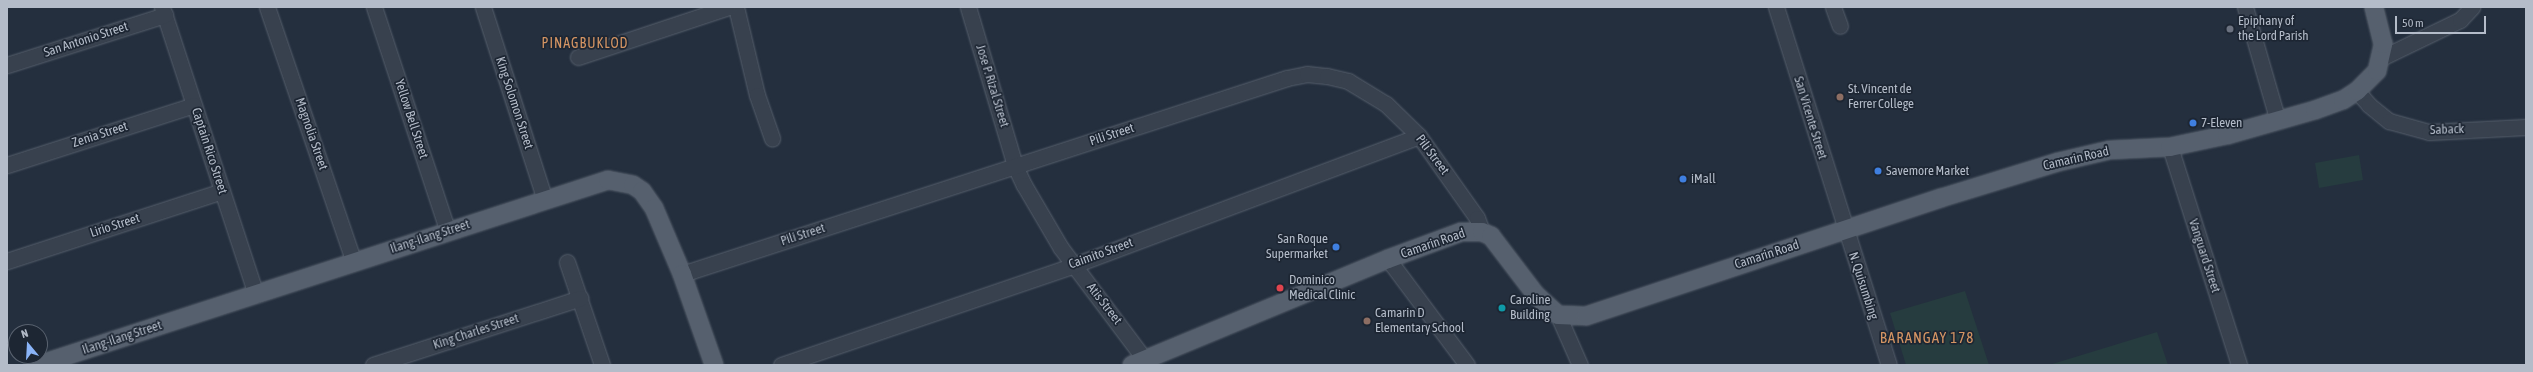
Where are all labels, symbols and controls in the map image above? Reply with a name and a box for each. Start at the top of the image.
scale bar [2397,8,2488,34]
place label: Epiphany of the Lord Parish [2238,14,2309,45]
text: 50 m [2402,16,2424,30]
street label: San Antonio Street [42,19,130,61]
marker: Epiphany of the Lord Parish [2225,24,2235,34]
district label: PINAGBUKLOD [542,35,628,51]
street label: Jose P. Rizal Street [972,43,1012,129]
street label: King Solomon Street [492,55,536,151]
street label: San Vicente Street [1790,75,1830,161]
street label: Yellow Bell Street [391,77,431,161]
place label: St. Vincent de Ferrer College [1848,82,1914,113]
marker: St. Vincent de Ferrer College [1835,92,1845,102]
street label: Magnolia Street [291,96,331,172]
street label: Captain Rico Street [188,106,230,196]
place label: 7-Eleven [2201,115,2242,131]
marker: 7-Eleven [2188,118,2198,128]
street label: Zenia Street [70,119,130,151]
street label: Pili Street [1088,120,1136,150]
street label: Saback [2430,122,2464,138]
street label: Pili Street [1412,132,1452,178]
street label: Camarin Road [2042,144,2110,174]
place label: Savemore Market [1886,163,1969,179]
marker: Savemore Market [1873,166,1883,176]
place label: iMall [1691,171,1716,187]
marker: iMall [1678,174,1688,184]
street label: Lirio Street [88,211,142,241]
street label: Ilang-ilang Street [388,217,472,257]
street label: Vanguard Street [2185,217,2223,295]
street label: Pili Street [779,220,827,250]
street label: Camarin Road [1399,226,1467,262]
place label: San Roque Supermarket [1266,232,1328,263]
street label: Caimito Street [1067,235,1135,273]
street label: Camarin Road [1733,237,1801,273]
marker: San Roque Supermarket [1331,242,1341,252]
street label: N. Quisumbing [1845,250,1881,322]
place label: Dominico Medical Clinic [1289,273,1355,304]
street label: Atis Street [1083,280,1125,328]
marker: Dominico Medical Clinic [1274,282,1286,294]
place label: Caroline Building [1510,293,1550,324]
marker: Caroline Building [1497,303,1507,313]
place label: Camarin D Elementary School [1375,306,1464,337]
street label: King Charles Street [431,311,521,353]
marker: Camarin D Elementary School [1362,316,1372,326]
street label: Ilang-ilang Street [80,318,164,358]
north arrow [8,324,48,364]
text: N [20,327,30,340]
district label: BARANGAY 178 [1880,329,1974,347]

